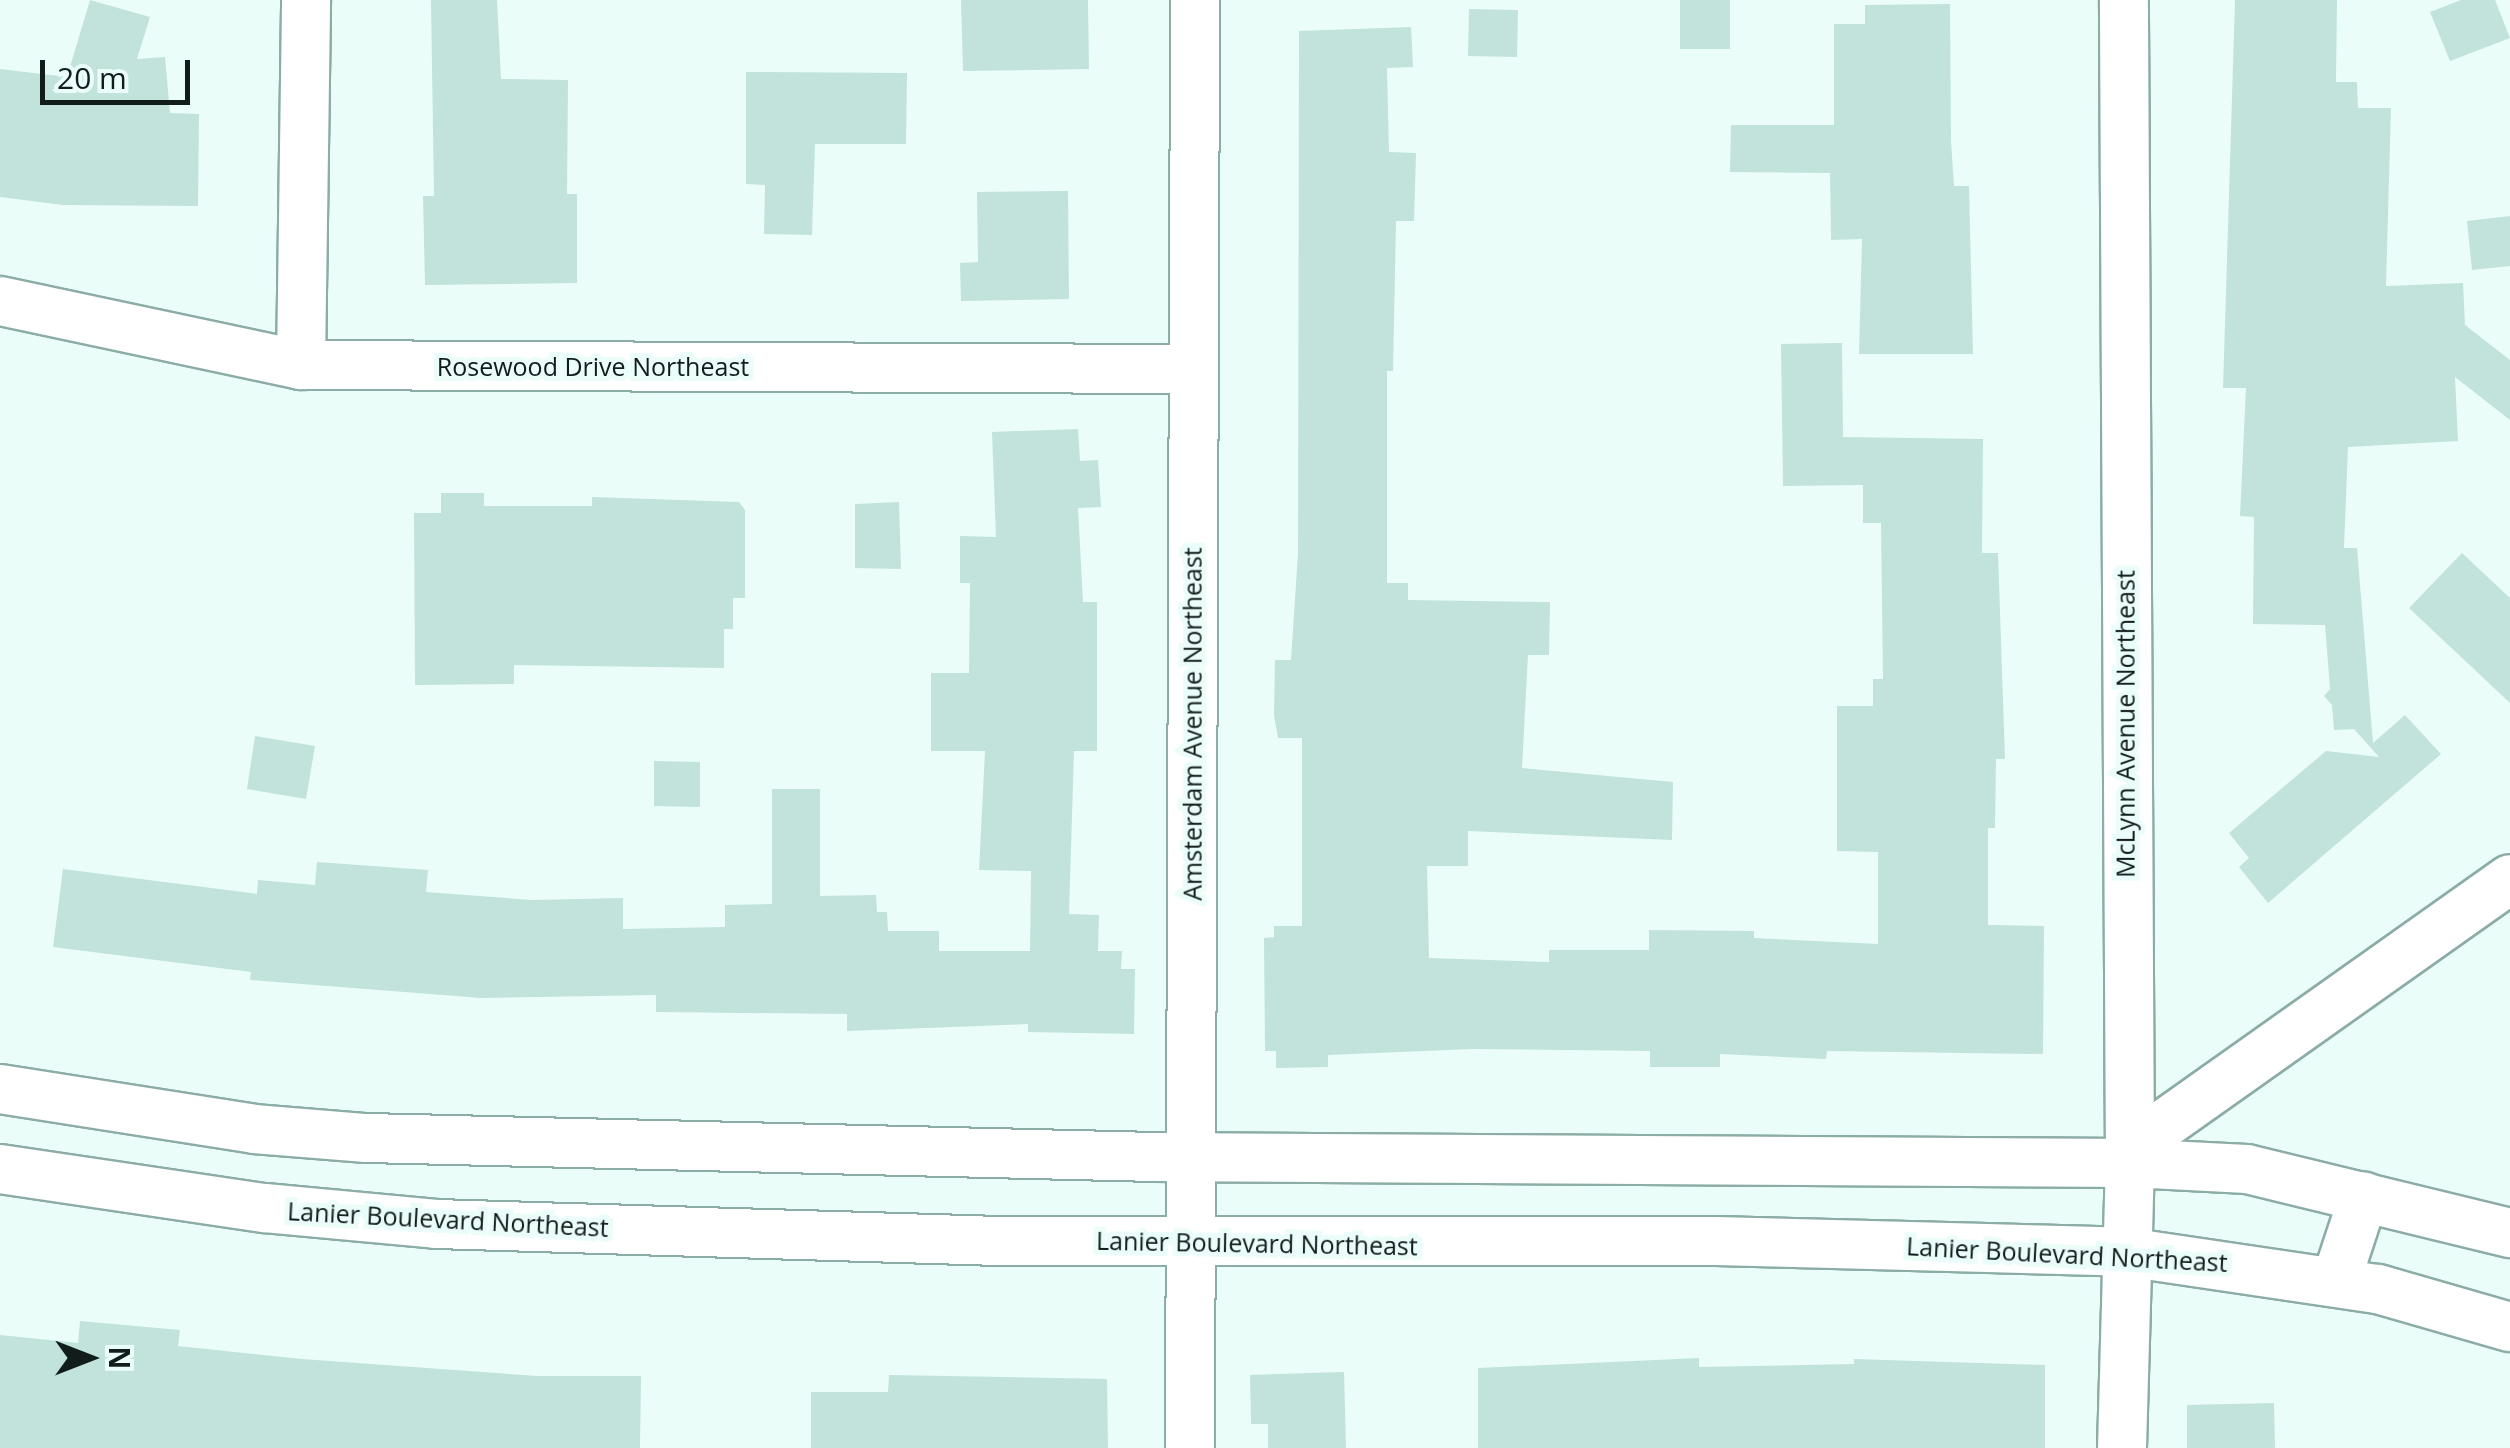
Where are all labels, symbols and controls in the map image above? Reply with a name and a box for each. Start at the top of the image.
scale bar [45,40,195,102]
text: 20 m [57,57,127,98]
street label: Rosewood Drive Northeast [437,351,749,381]
street label: Amsterdam Avenue Northeast [1177,547,1207,901]
street label: McLynn Avenue Northeast [2110,570,2140,878]
street label: Lanier Boulevard Northeast [287,1196,609,1242]
street label: Lanier Boulevard Northeast [1096,1225,1418,1261]
street label: Lanier Boulevard Northeast [1906,1231,2228,1277]
north arrow [40,1308,140,1408]
text: N [101,1347,139,1369]

